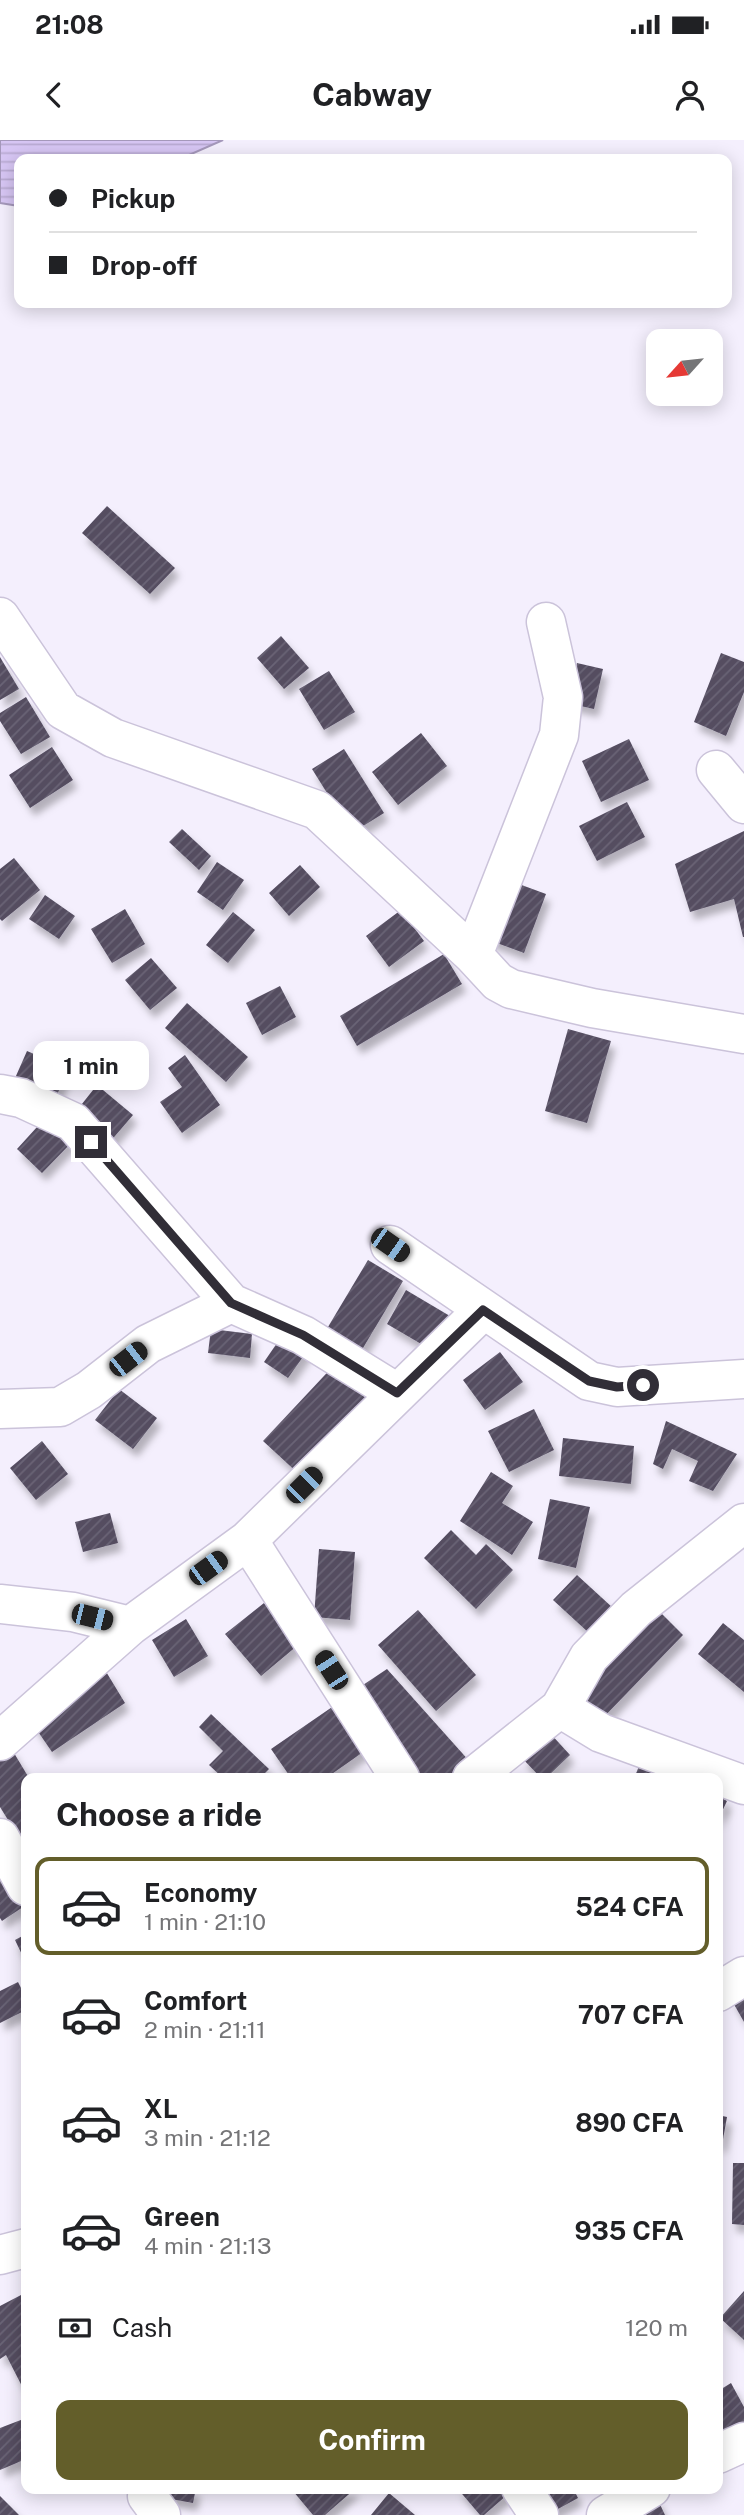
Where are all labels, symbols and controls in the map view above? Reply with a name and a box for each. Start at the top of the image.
text: 21:08 [35,9,104,40]
icon: back [35,76,73,114]
text: Cabway [312,76,432,113]
icon: person [671,76,709,114]
text: Pickup [91,183,175,214]
text: Drop-off [91,250,197,281]
north arrow [646,329,723,406]
map controls [646,329,723,406]
callout: 1 min [33,1040,149,1090]
text: 1 min [63,1052,119,1079]
route end [75,1126,107,1158]
car [367,1224,414,1266]
car [105,1338,152,1380]
route start [627,1369,659,1401]
car [282,1463,327,1507]
car [185,1547,232,1589]
car [70,1602,115,1632]
car [311,1647,352,1693]
text: Choose a ride [56,1796,262,1833]
icon: car [60,1875,123,1938]
text: Economy [144,1877,257,1908]
text: 524 CFA [575,1891,684,1922]
text: 1 min · 21:10 [144,1908,266,1935]
icon: car [60,1983,123,2046]
text: Comfort [144,1985,247,2016]
text: 707 CFA [578,1999,684,2030]
text: 2 min · 21:11 [144,2016,266,2043]
icon: car [60,2091,123,2154]
text: XL [144,2093,178,2124]
text: 890 CFA [575,2107,684,2138]
text: 3 min · 21:12 [144,2124,271,2151]
icon: car [60,2199,123,2262]
text: Green [144,2201,220,2232]
text: 935 CFA [574,2215,684,2246]
text: 4 min · 21:13 [144,2232,271,2259]
icon: cash [56,2309,94,2347]
text: Cash [112,2312,172,2343]
text: 120 m [625,2314,688,2341]
button: Confirm [56,2400,688,2480]

